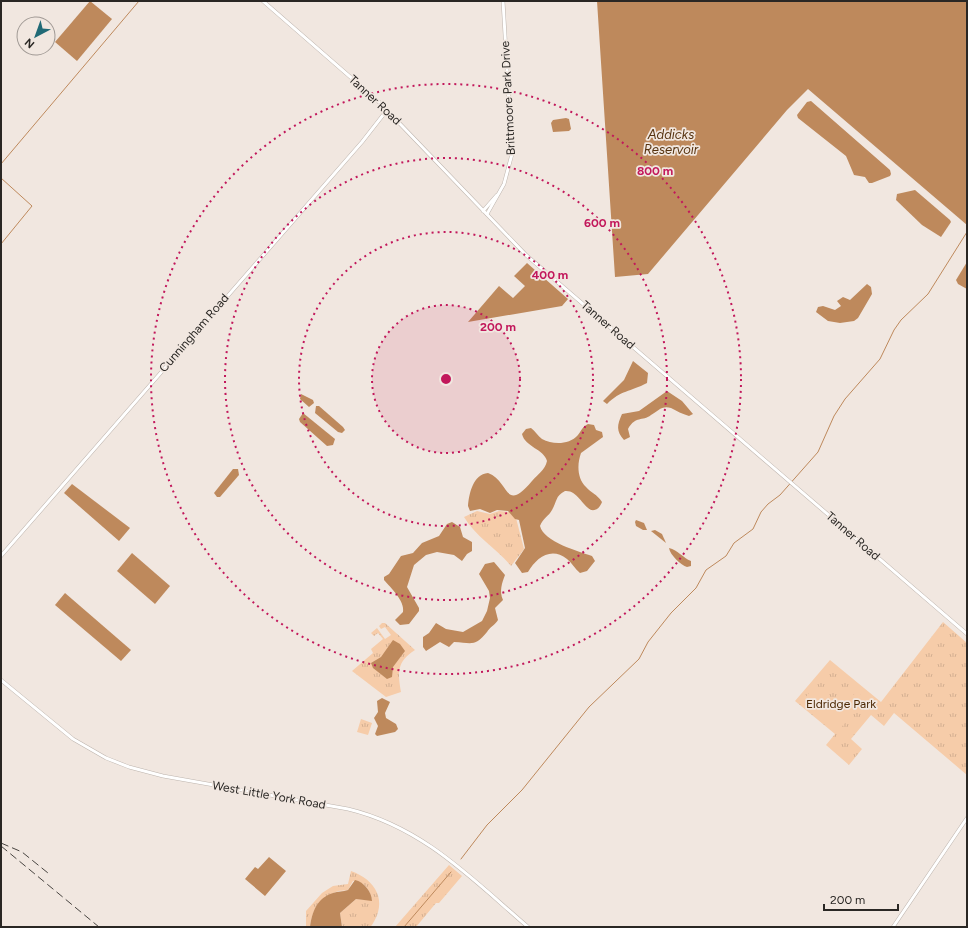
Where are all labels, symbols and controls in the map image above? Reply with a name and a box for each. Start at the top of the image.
north arrow [16,16,56,56]
text: N [22,35,37,51]
street label: Brittmoore Park Drive [498,40,518,156]
street label: Tanner Road [346,72,404,128]
water label: Addicks Reservoir [644,127,699,157]
text: 800 m [637,164,673,178]
text: 600 m [584,216,620,230]
text: 400 m [532,268,568,282]
street label: Cunningham Road [156,291,232,375]
street label: Tanner Road [578,298,638,352]
text: 200 m [480,320,516,334]
centre of rings [439,372,453,386]
street label: Tanner Road [823,509,883,563]
park label: Eldridge Park [806,697,876,711]
street label: West Little York Road [211,778,327,812]
scale bar [824,886,898,912]
text: 200 m [830,893,865,907]

